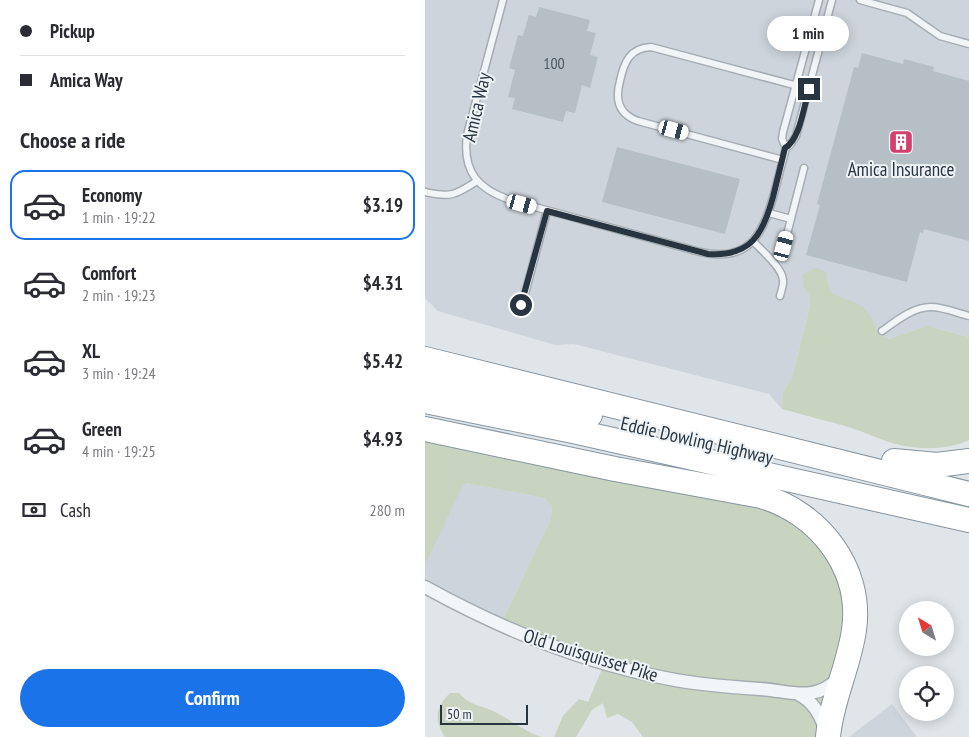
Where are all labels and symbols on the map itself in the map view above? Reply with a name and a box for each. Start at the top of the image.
callout: 1 min [768,17,850,52]
house number: 100 [543,53,565,73]
street label: Amica Way [456,69,496,144]
route end [798,78,820,100]
car [657,119,690,141]
building icon: Amica Insurance [888,129,914,155]
place label: Amica Insurance [848,157,955,181]
car [505,193,538,215]
car [772,230,795,262]
route start [510,294,532,316]
street label: Eddie Dowling Highway [618,411,776,469]
north arrow [899,601,954,656]
street label: Old Louisquisset Pike [521,623,661,687]
scale bar [440,702,527,725]

